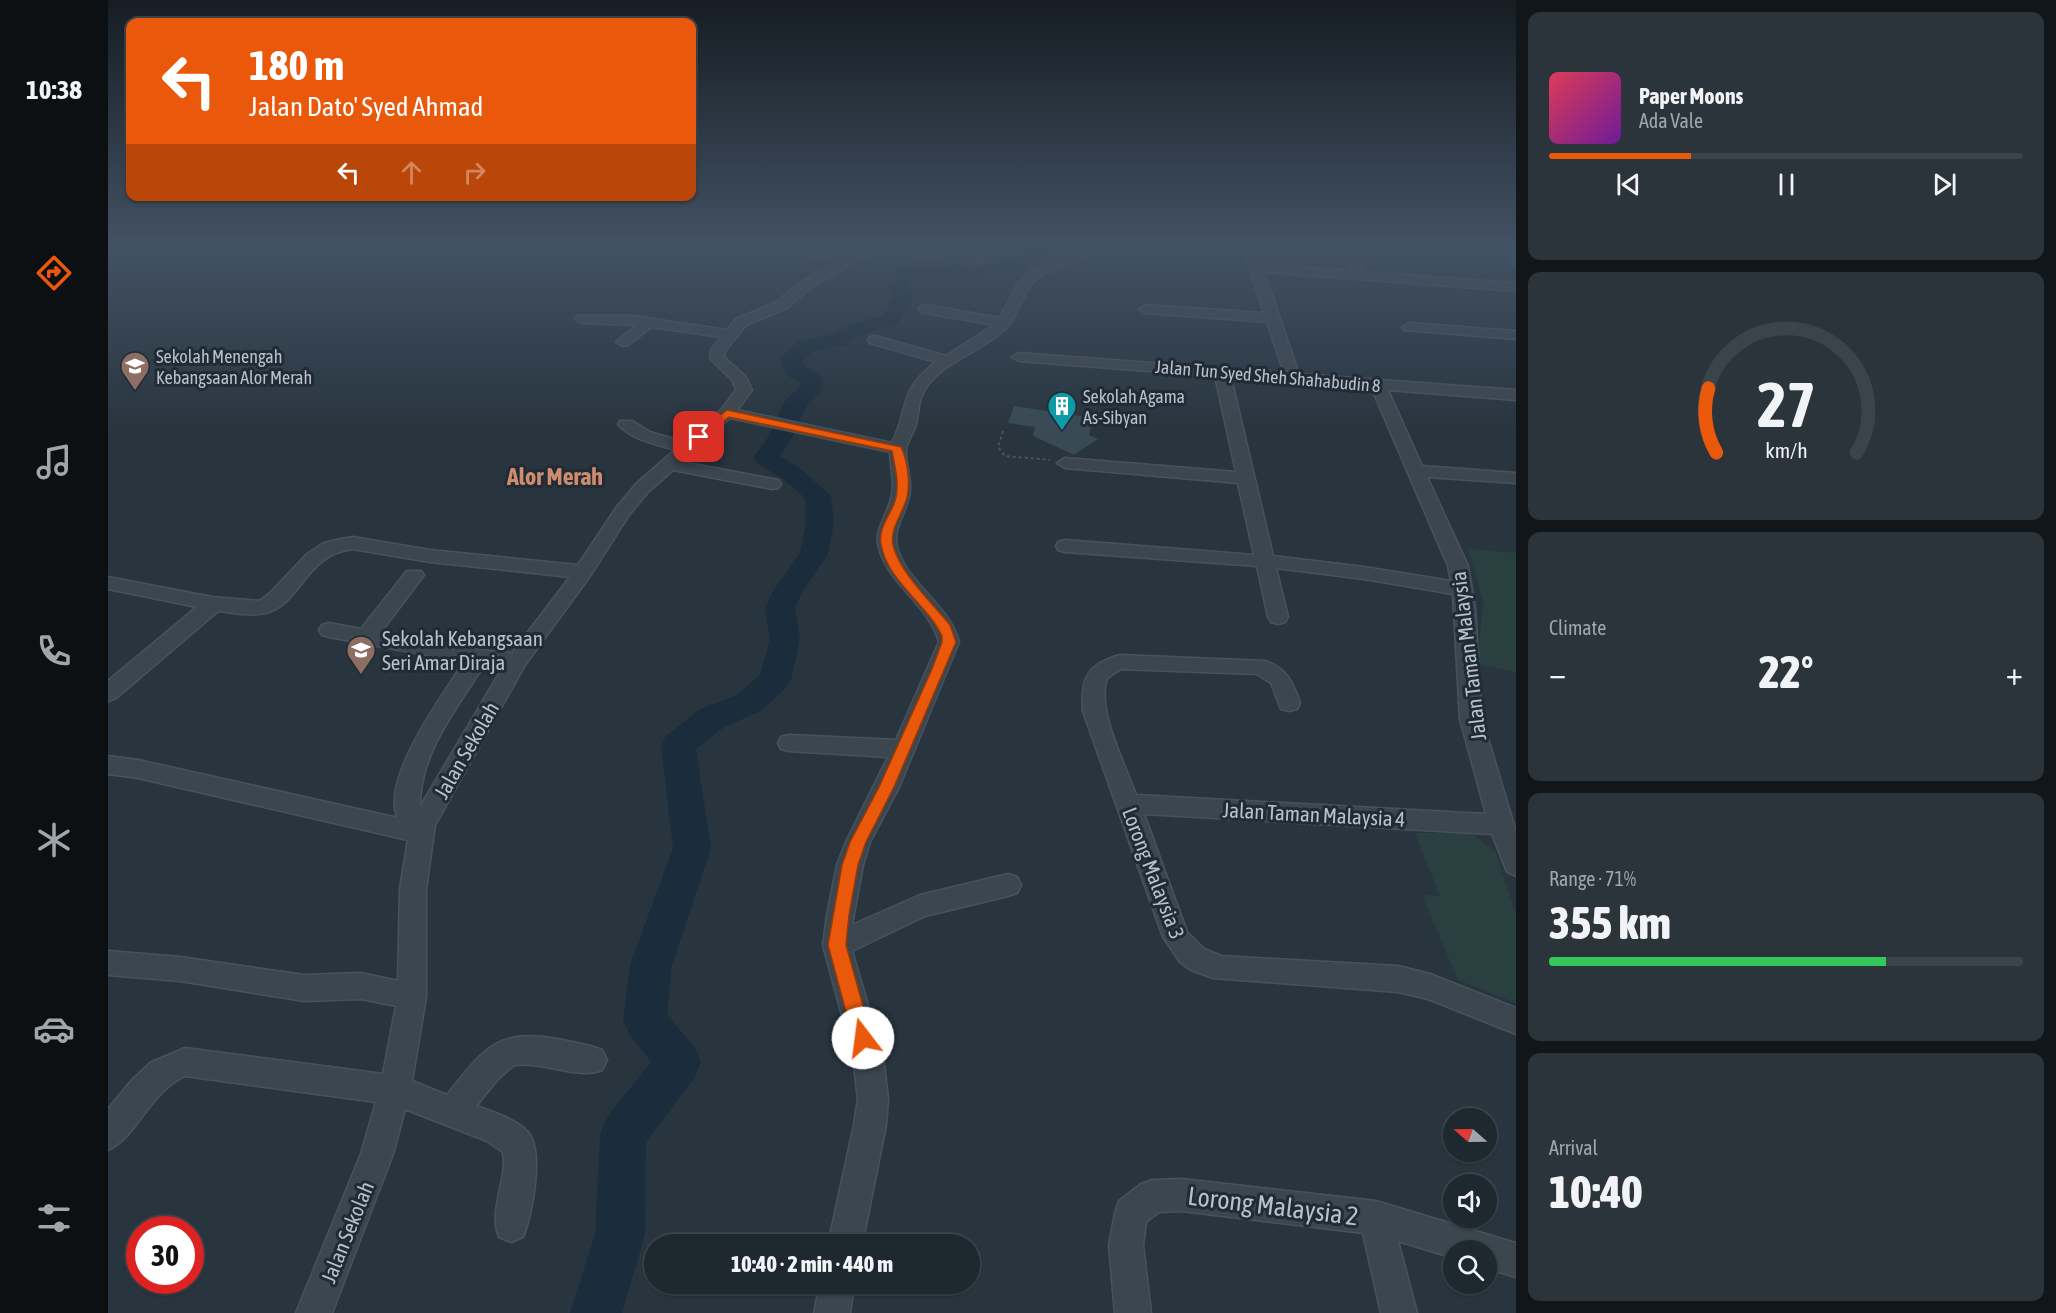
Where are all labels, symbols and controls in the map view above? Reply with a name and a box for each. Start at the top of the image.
text: 180 m [249,41,344,89]
icon: left [150,42,228,120]
text: 10:38 [26,74,82,105]
text: Paper Moons [1639,83,1743,109]
text: Jalan Dato' Syed Ahmad [249,91,483,122]
text: Ada Vale [1639,109,1703,132]
icon: left [332,156,365,189]
icon: ahead [395,156,428,189]
icon: right [458,156,491,189]
icon: previous [1612,168,1645,201]
icon: pause [1770,168,1803,201]
icon: next [1928,168,1961,201]
icon: directions [33,252,75,294]
place label: Sekolah Menengah Kebangsaan Alor Merah [156,346,312,388]
school or university icon: Sekolah Menengah Kebangsaan Alor Merah [119,350,151,392]
street label: Jalan Tun Syed Sheh Shahabudin 8 [1154,356,1382,396]
text: 27 [1757,369,1815,440]
place label: Sekolah Agama As-Sibyan [1083,386,1185,428]
building icon: Sekolah Agama As-Sibyan [1046,390,1078,432]
pin [673,411,724,462]
icon: arrive [682,420,715,453]
text: km/h [1765,439,1807,464]
icon: music [33,441,75,483]
district label: Alor Merah [506,463,603,490]
street label: Jalan Taman Malaysia [1446,570,1490,742]
text: Climate [1549,616,1606,639]
place label: Sekolah Kebangsaan Seri Amar Diraja [382,626,543,674]
icon: phone [33,630,75,672]
school or university icon: Sekolah Kebangsaan Seri Amar Diraja [345,634,377,676]
text: 22° [1759,646,1813,698]
text: − [1549,654,1566,692]
text: + [2006,654,2023,692]
street label: Jalan Sekolah [429,697,503,803]
street label: Jalan Taman Malaysia 4 [1222,797,1406,831]
street label: Lorong Malaysia 3 [1118,804,1190,942]
icon: climate [33,819,75,861]
text: Range · 71% [1549,867,1636,890]
text: 355 km [1549,897,1671,949]
position arrow [831,1006,895,1070]
icon: car [33,1008,75,1050]
north arrow [1443,1108,1497,1162]
map controls [1443,1108,1497,1294]
text: Arrival [1549,1136,1598,1159]
text: 10:40 [1549,1166,1643,1218]
button: sound [1443,1174,1497,1228]
street label: Jalan Sekolah [316,1178,378,1286]
street label: Lorong Malaysia 2 [1186,1181,1360,1231]
icon: filters [33,1197,75,1239]
speed limit sign: 30 [126,1216,204,1294]
button: search [1443,1240,1497,1294]
text: 10:40 · 2 min · 440 m [731,1251,893,1277]

